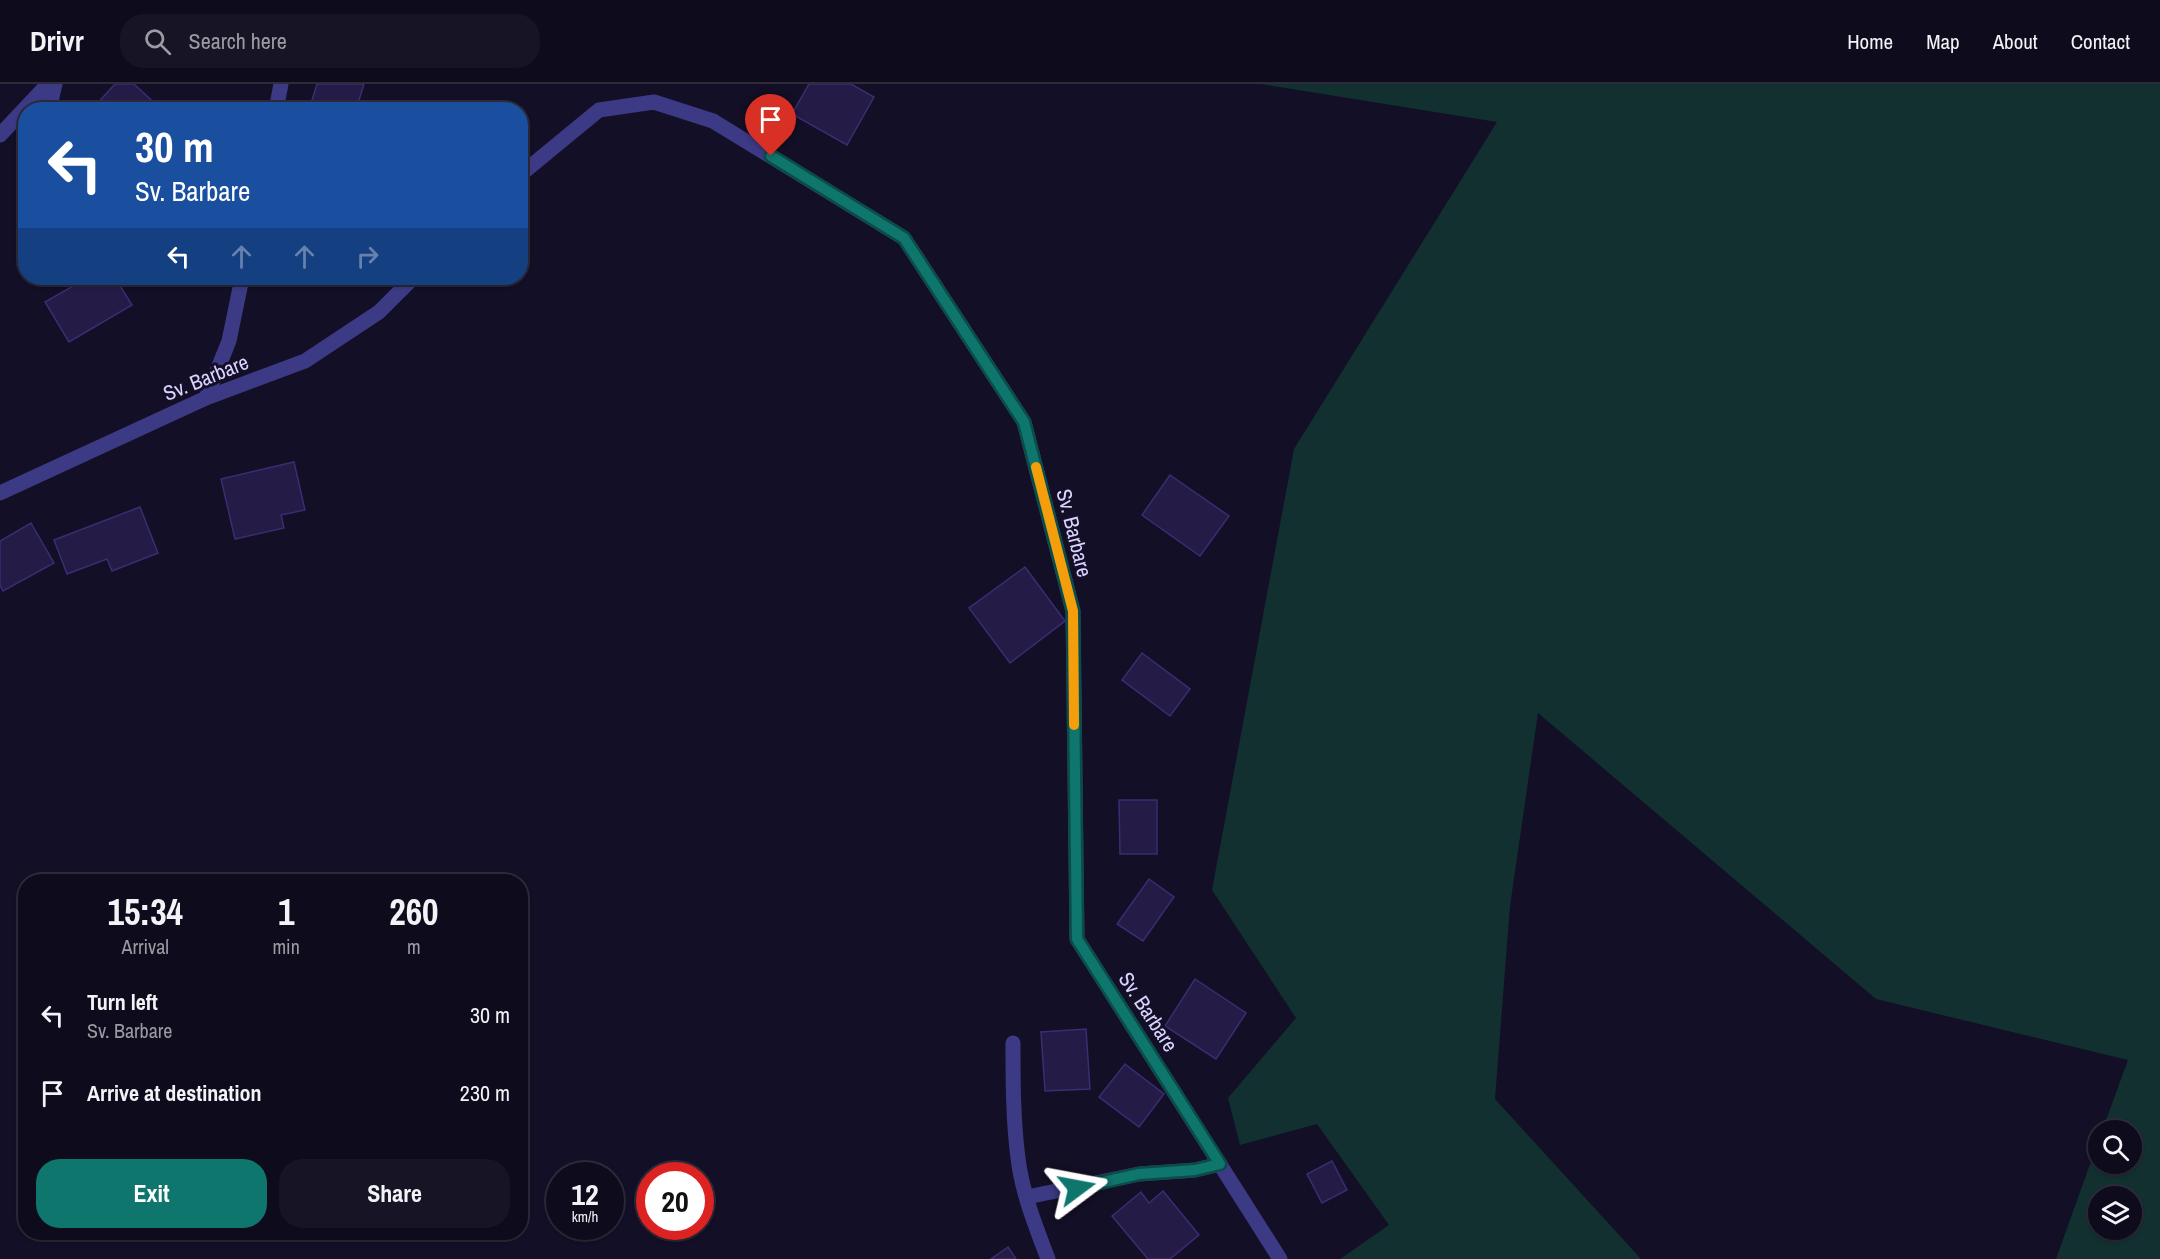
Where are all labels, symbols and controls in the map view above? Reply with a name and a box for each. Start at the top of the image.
search box [120,14,540,68]
text: Drivr [30,22,84,60]
icon: search [141,25,174,58]
text: Search here [189,26,287,56]
text: Home [1847,27,1893,56]
text: Map [1926,27,1960,56]
text: About [1993,27,2038,56]
text: Contact [2071,27,2130,56]
pin [745,94,796,156]
icon: arrive [754,103,787,136]
text: 30 m [135,119,214,175]
icon: left [36,126,114,204]
text: Sv. Barbare [135,173,250,209]
icon: left [162,240,195,273]
icon: ahead [225,240,258,273]
icon: ahead [288,240,321,273]
icon: right [351,240,384,273]
street label: Sv. Barbare [159,347,253,408]
street label: Sv. Barbare [1050,486,1099,580]
text: 15:34 [107,888,183,936]
text: 1 [278,888,294,936]
text: 260 [389,888,439,936]
text: Arrival [122,933,169,960]
text: min [272,933,300,960]
text: m [407,933,421,960]
street label: Sv. Barbare [1112,966,1185,1057]
text: Turn left [87,987,158,1017]
icon: left [36,999,69,1032]
text: 30 m [470,1000,510,1030]
text: Sv. Barbare [87,1017,172,1044]
icon: arrive [36,1077,69,1110]
text: Arrive at destination [87,1078,261,1108]
text: 230 m [460,1078,510,1108]
map controls [2088,1120,2142,1240]
button: search [2088,1120,2142,1174]
position arrow [1045,1156,1109,1220]
button: Exit [36,1159,267,1228]
button: Share [279,1159,510,1228]
speed limit sign: 20 [636,1162,714,1240]
text: 12 [571,1174,599,1214]
button: layers [2088,1186,2142,1240]
text: km/h [572,1206,598,1227]

